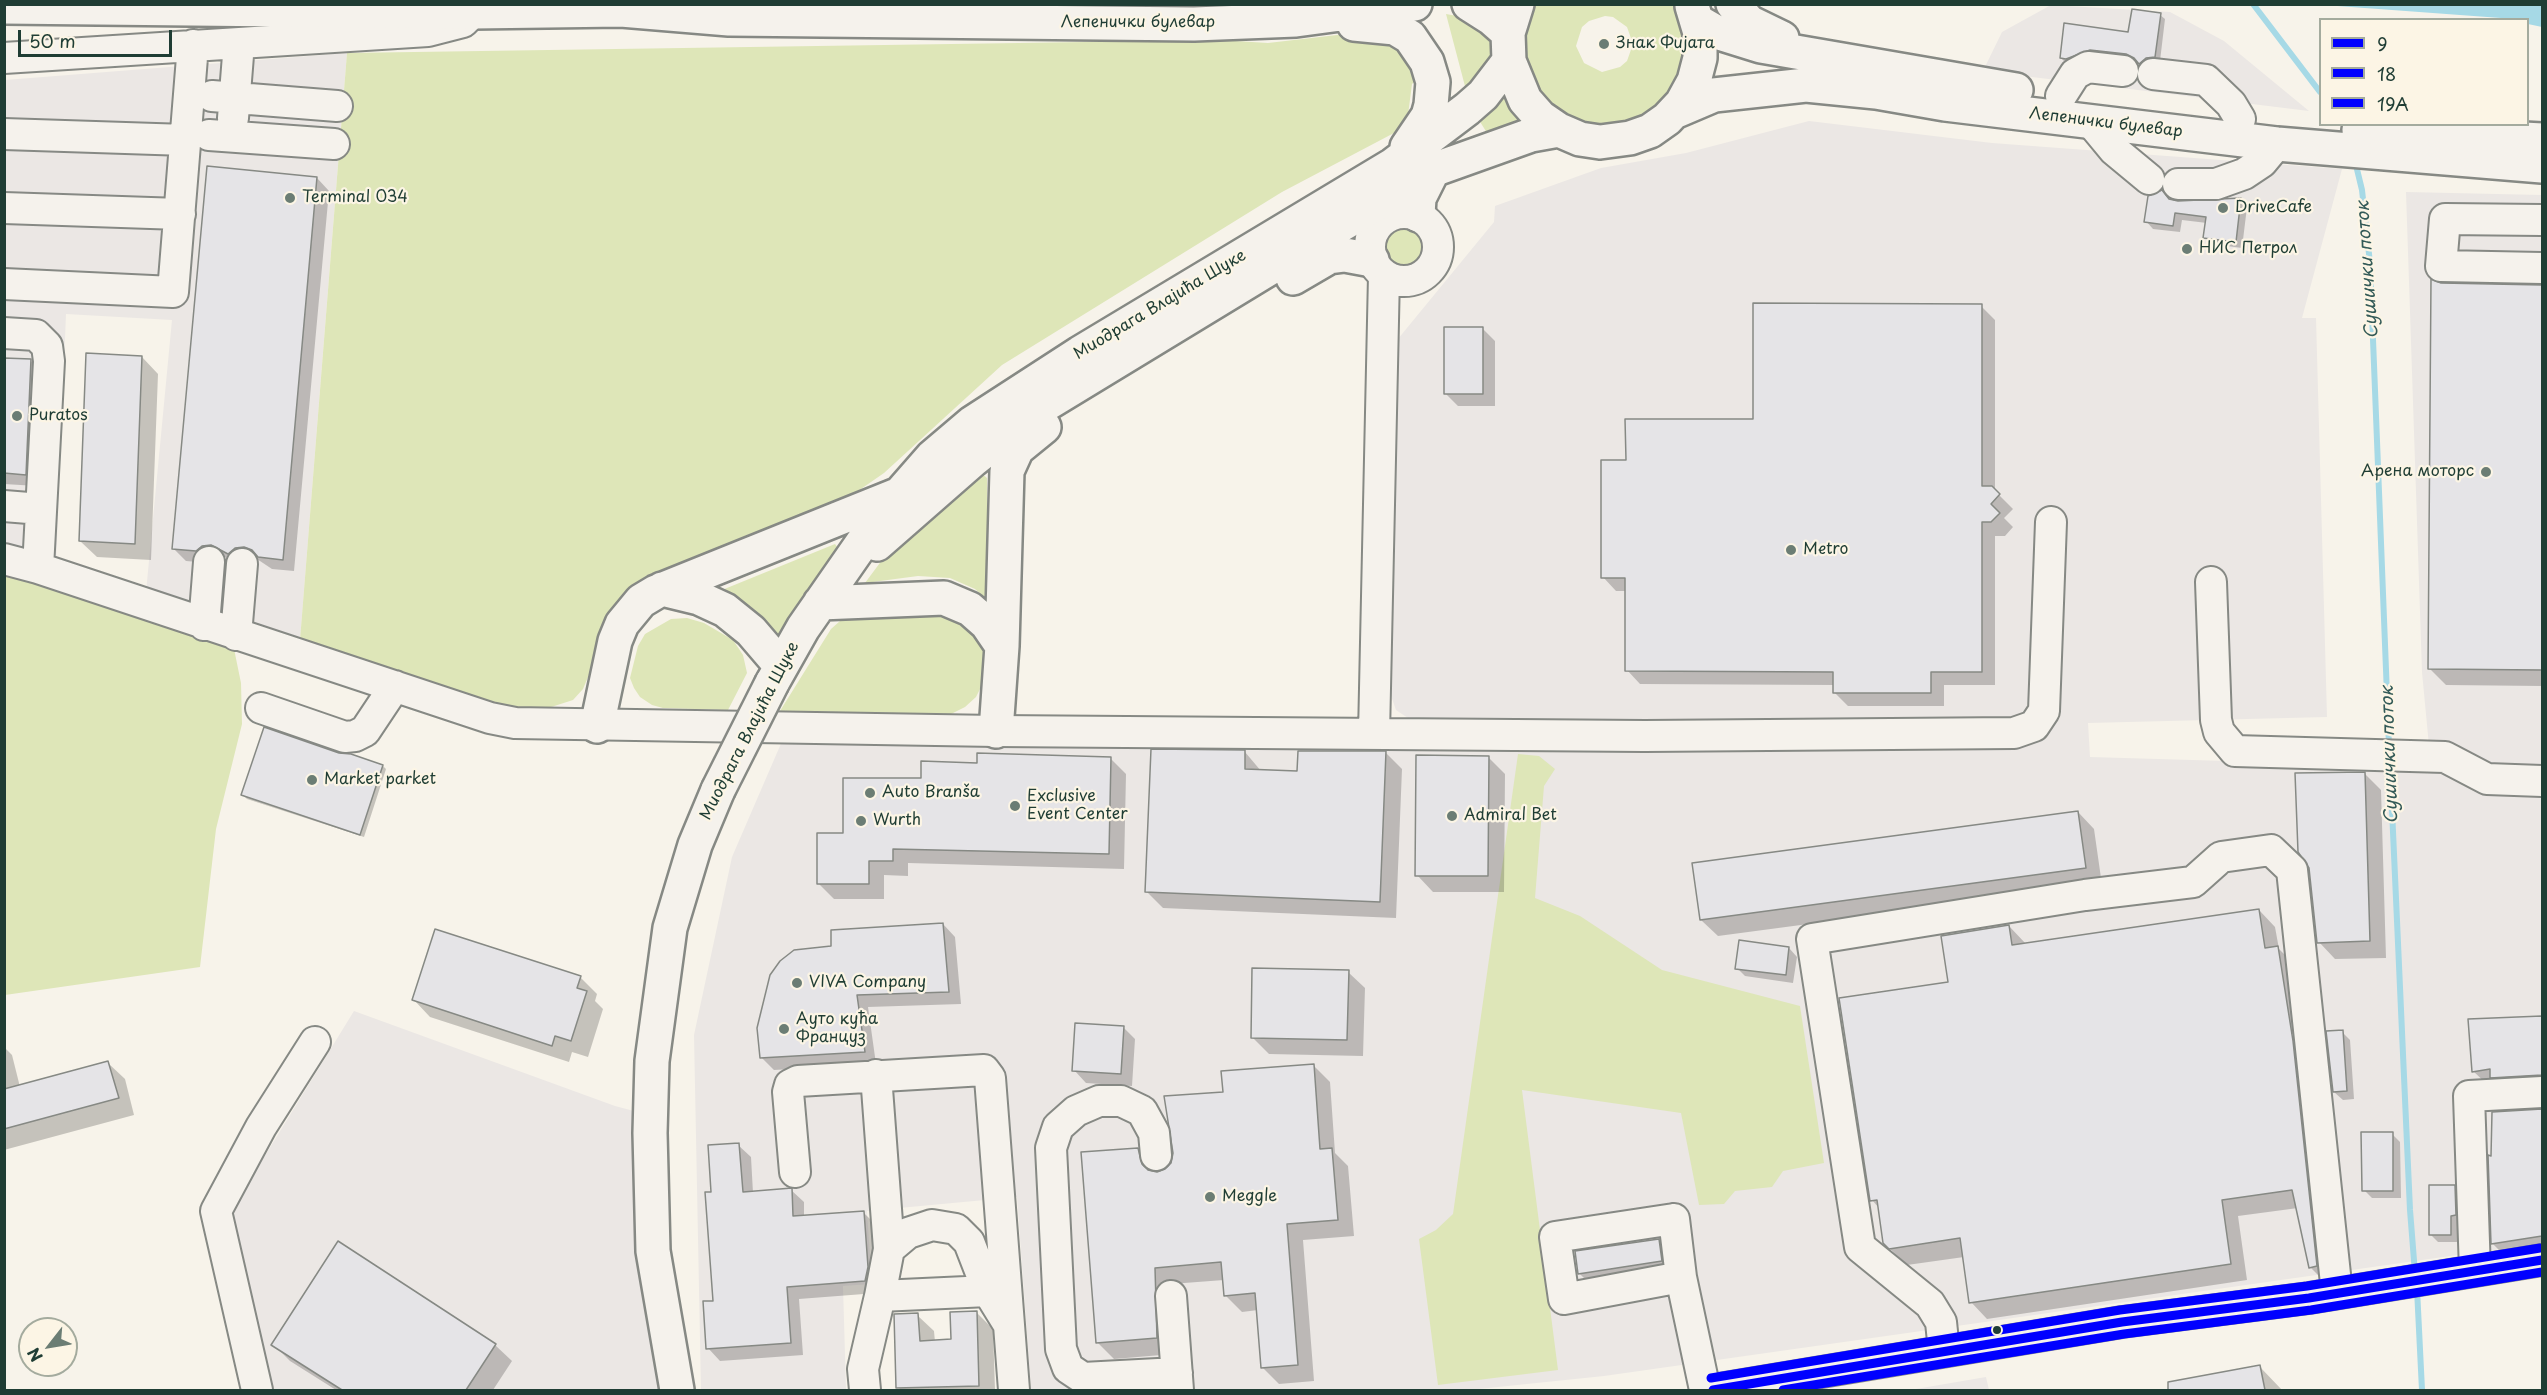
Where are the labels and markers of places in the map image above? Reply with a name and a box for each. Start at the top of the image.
place label: Знак Фијата [1616,34,1715,54]
marker: Знак Фијата [1597,37,1611,51]
place label: Terminal 034 [302,188,408,208]
marker: Terminal 034 [283,191,297,205]
place label: DriveCafe [2235,198,2312,218]
marker: DriveCafe [2216,201,2230,215]
place label: НИС Петрол [2199,239,2297,259]
marker: НИС Петрол [2180,242,2194,256]
place label: Puratos [29,406,88,426]
marker: Puratos [10,409,24,423]
place label: Арена моторс [2361,462,2474,482]
marker: Арена моторс [2479,465,2493,479]
place label: Metro [1803,540,1848,560]
marker: Metro [1784,543,1798,557]
place label: Market parket [324,770,436,790]
marker: Market parket [305,773,319,787]
place label: Auto Branša [882,783,980,803]
marker: Auto Branša [863,786,877,800]
place label: Exclusive Event Center [1027,787,1128,825]
marker: Exclusive Event Center [1008,799,1022,813]
place label: Admiral Bet [1464,806,1557,826]
marker: Admiral Bet [1445,809,1459,823]
place label: Wurth [873,811,921,831]
marker: Wurth [854,814,868,828]
place label: VIVA Company [809,973,926,993]
marker: VIVA Company [790,976,804,990]
place label: Ауто кућа Француз [796,1010,878,1048]
marker: Ауто кућа Француз [777,1022,791,1036]
place label: Meggle [1222,1187,1277,1207]
marker: Meggle [1203,1190,1217,1204]
unlabelled marker [1991,1324,2003,1336]

